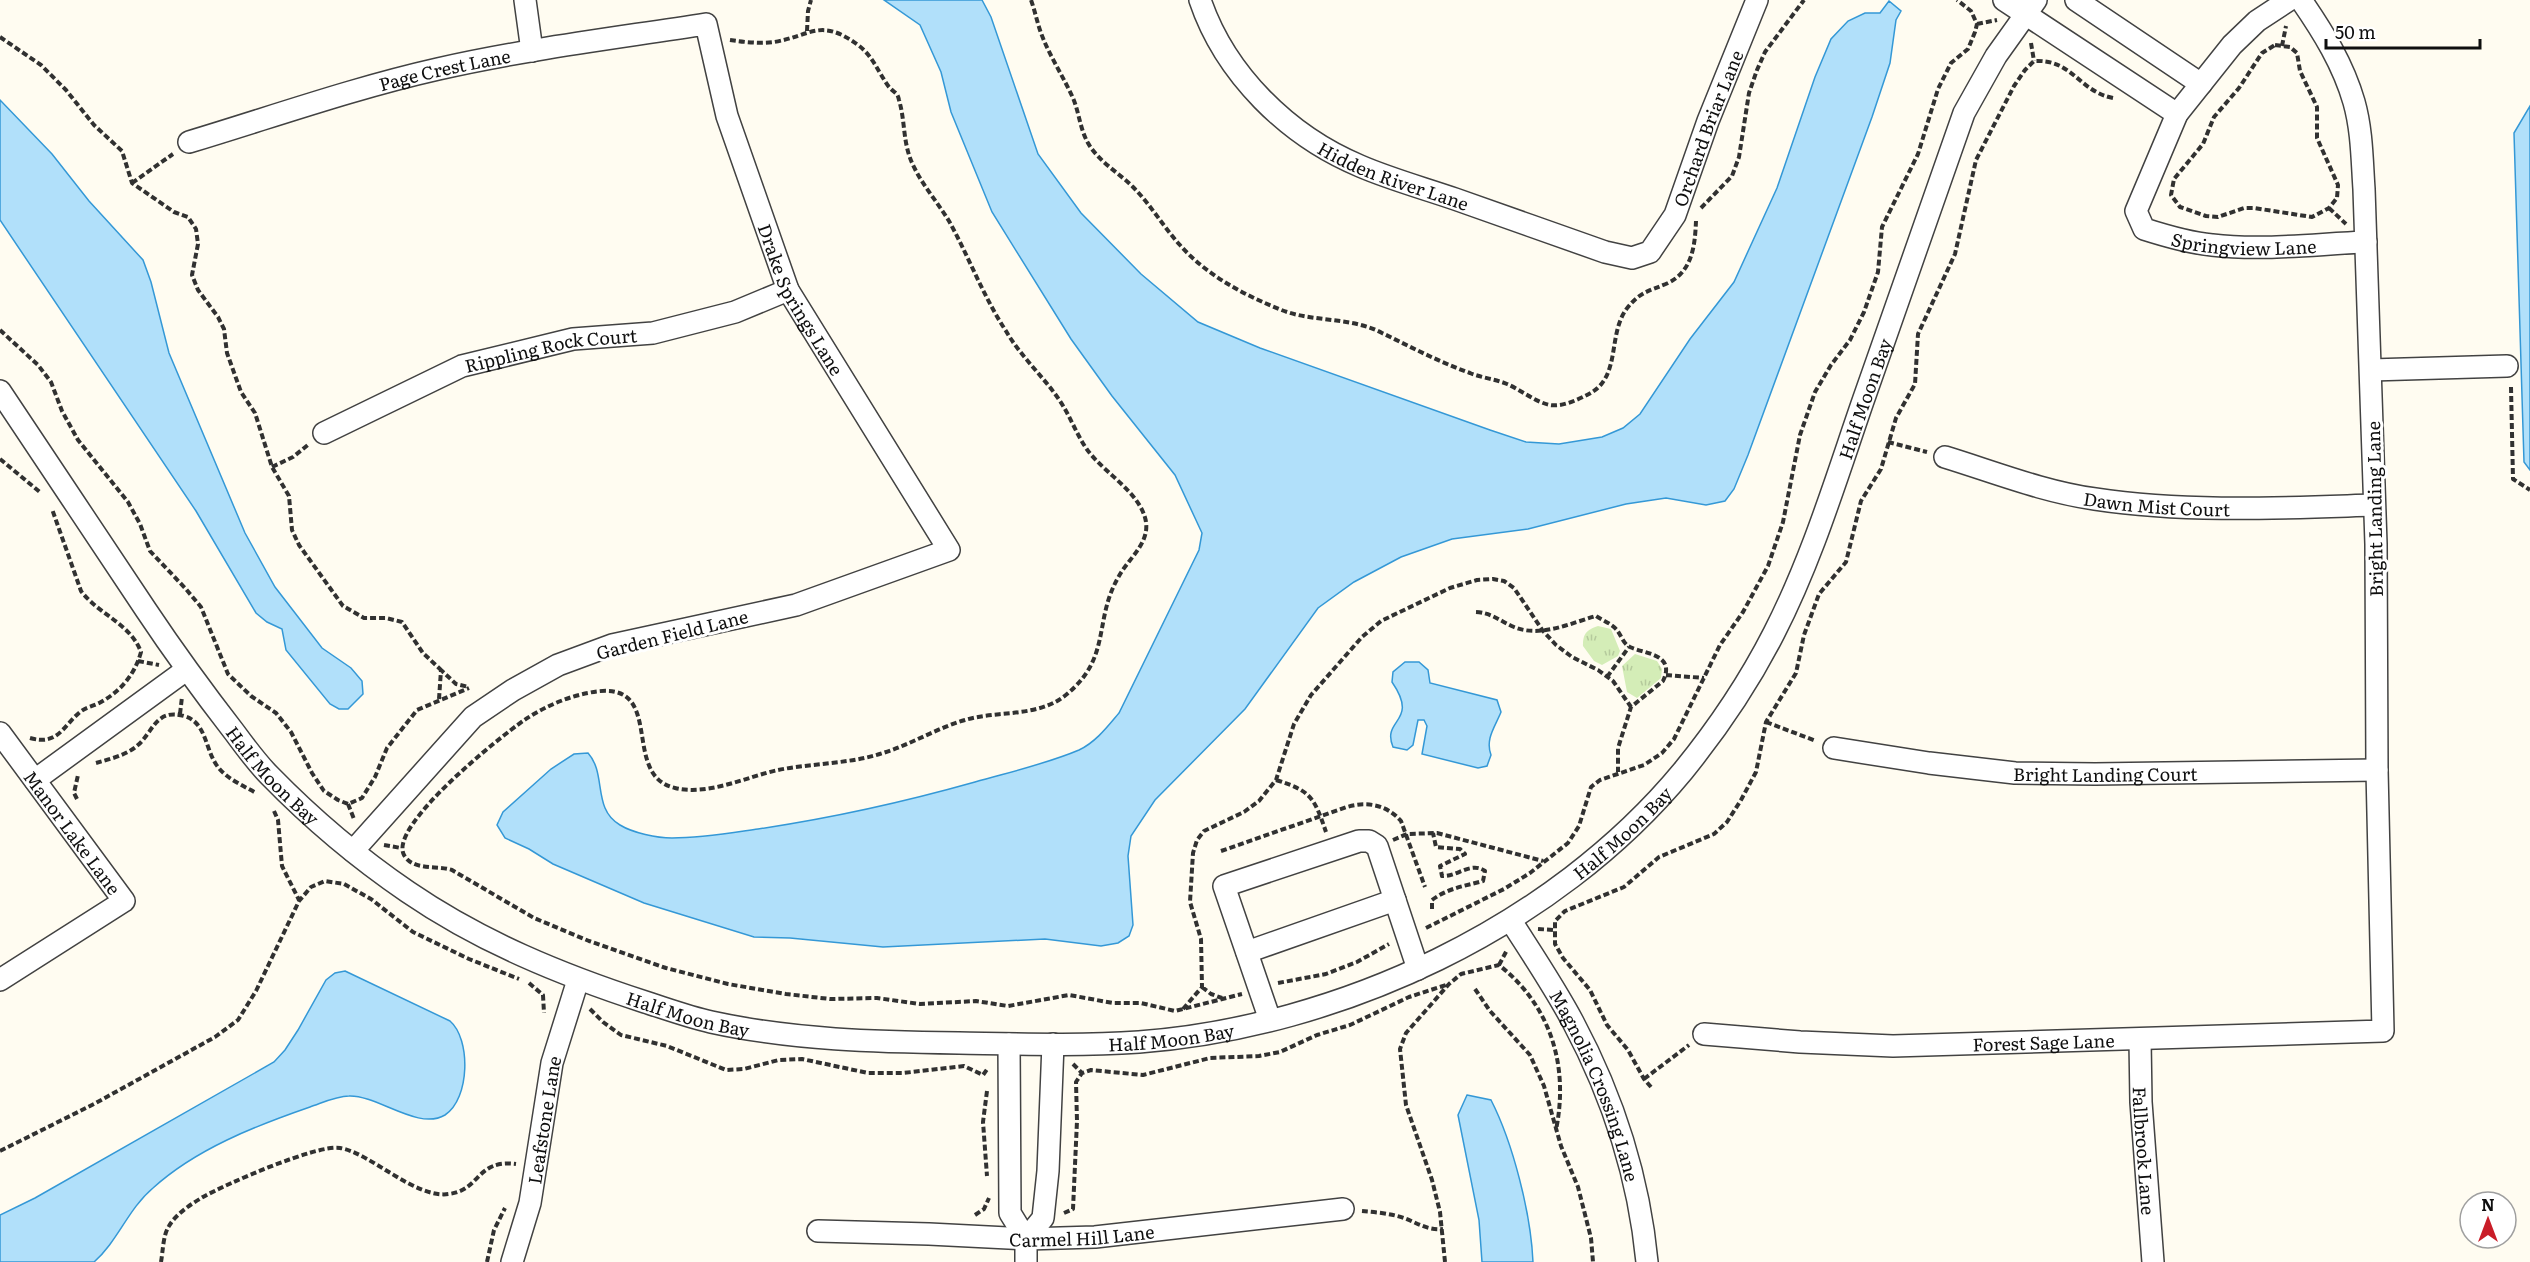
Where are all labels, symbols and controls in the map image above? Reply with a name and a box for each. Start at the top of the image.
scale bar [2326,12,2480,50]
text: 50 m [2335,18,2376,45]
street label: Page Crest Lane [376,41,513,97]
street label: Orchard Briar Lane [1666,46,1749,210]
street label: Hidden River Lane [1313,134,1473,216]
street label: Drake Springs Lane [752,220,851,380]
street label: Springview Lane [2169,224,2317,261]
street label: Rippling Rock Court [462,321,639,378]
street label: Half Moon Bay [1831,334,1898,463]
street label: Bright Landing Lane [2359,421,2389,597]
street label: Dawn Mist Court [2082,484,2231,522]
street label: Garden Field Lane [593,602,751,666]
street label: Half Moon Bay [220,720,326,831]
street label: Bright Landing Court [2013,759,2198,788]
street label: Manor Lake Lane [18,764,128,900]
street label: Half Moon Bay [1566,779,1678,885]
street label: Half Moon Bay [623,983,752,1043]
street label: Magnolia Crossing Lane [1544,984,1647,1184]
street label: Half Moon Bay [1108,1016,1237,1057]
street label: Forest Sage Lane [1972,1026,2115,1057]
street label: Leafstone Lane [520,1052,567,1186]
street label: Fallbrook Lane [2127,1086,2163,1216]
north arrow [2458,1190,2518,1250]
text: N [2481,1192,2495,1216]
street label: Carmel Hill Lane [1008,1217,1156,1253]

